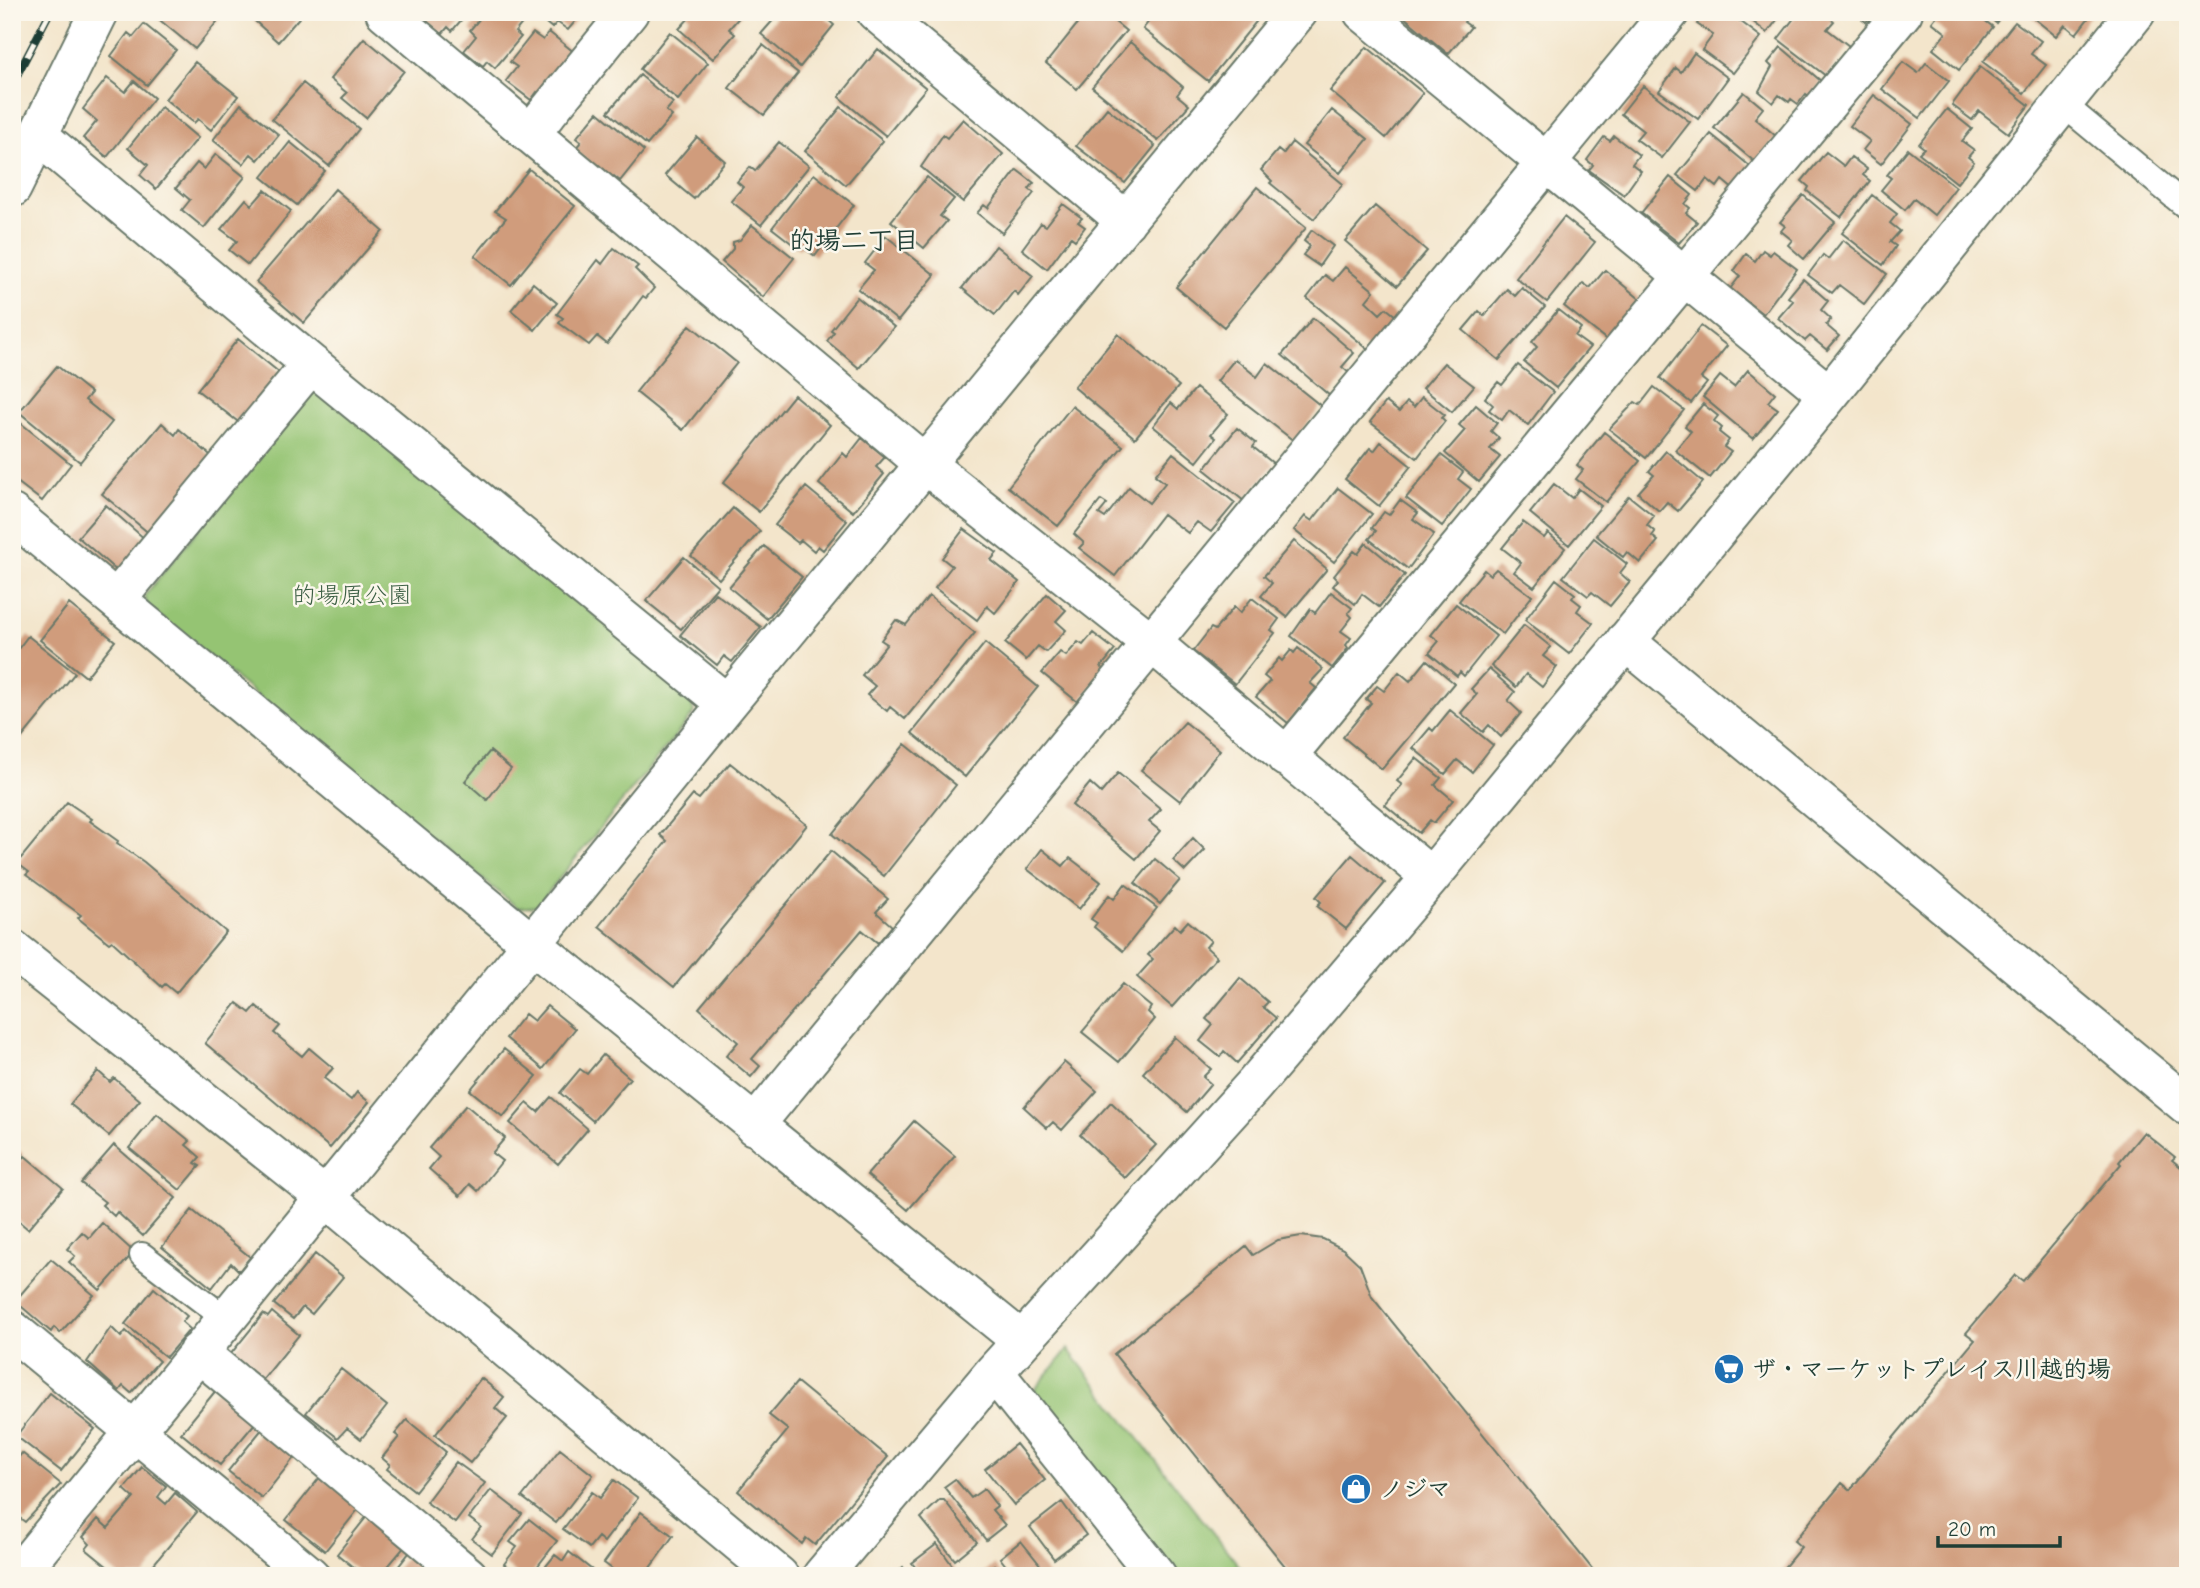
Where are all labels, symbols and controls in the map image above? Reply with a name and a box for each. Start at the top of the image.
district label: 的場二丁目 [789,226,919,256]
park label: 的場原公園 [292,581,412,609]
supermarket icon: ザ・マーケットプレイス川越的場 [1712,1352,1746,1386]
place label: ザ・マーケットプレイス川越的場 [1752,1355,2111,1383]
shop icon: ノジマ [1339,1472,1373,1506]
place label: ノジマ [1379,1475,1451,1503]
scale bar [1938,1504,2060,1548]
text: 20 m [1948,1517,1996,1541]

